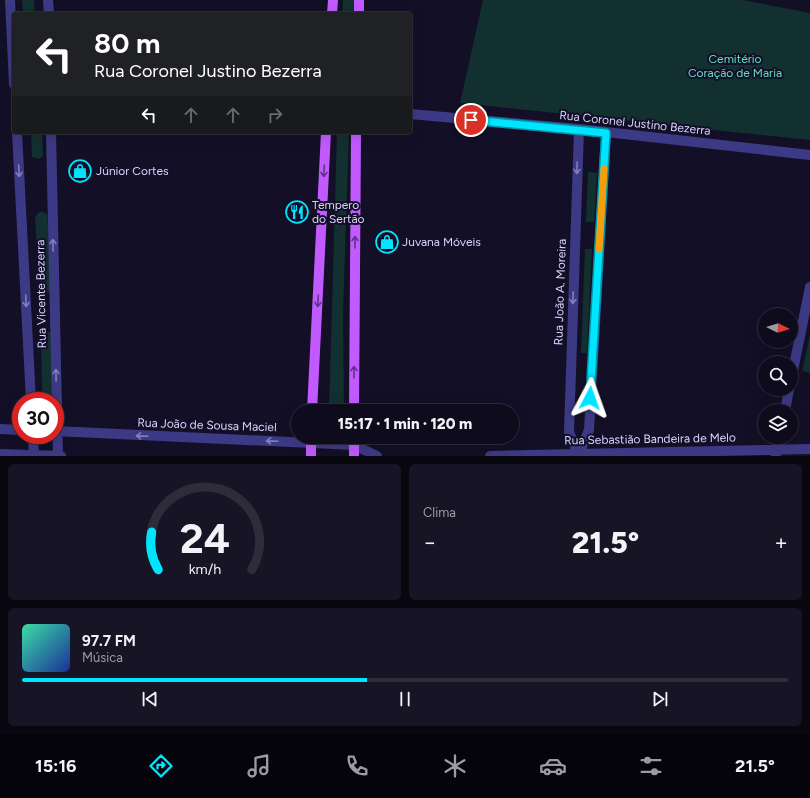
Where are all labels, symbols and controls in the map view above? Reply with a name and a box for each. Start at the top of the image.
text: 80 m [94,26,160,60]
icon: left [28,28,80,80]
park label: Cemitério Coração de Maria [688,52,782,80]
text: Rua Coronel Justino Bezerra [94,60,322,82]
pin [454,103,488,137]
icon: left [138,104,160,126]
icon: ahead [180,104,202,126]
icon: ahead [222,104,244,126]
icon: right [264,104,286,126]
street label: Rua Coronel Justino Bezerra [559,108,711,138]
icon: arrive [460,109,482,131]
shop icon: Júnior Cortes [67,158,93,184]
one-way arrow [574,161,581,174]
one-way arrow [15,164,22,177]
place label: Júnior Cortes [96,164,169,178]
one-way arrow [321,164,328,177]
place label: Tempero do Sertão [312,198,365,226]
restaurant icon: Tempero do Sertão [284,199,310,225]
shop icon: Juvana Móveis [374,229,400,255]
place label: Juvana Móveis [402,235,481,249]
one-way arrow [351,236,359,249]
street label: Rua João A. Moreira [551,238,569,346]
one-way arrow [50,239,57,252]
street label: Rua Vicente Bezerra [33,240,49,348]
one-way arrow [569,291,577,304]
one-way arrow [22,294,29,307]
one-way arrow [314,294,321,307]
north arrow [758,308,798,348]
map controls [758,308,798,444]
button: search [758,356,798,396]
one-way arrow [350,366,358,379]
one-way arrow [52,369,60,382]
position arrow [569,377,611,419]
speed limit sign: 30 [12,392,64,444]
button: layers [758,404,798,444]
text: 15:17 · 1 min · 120 m [338,415,472,433]
street label: Rua João de Sousa Maciel [137,416,277,434]
street label: Rua Sebastião Bandeira de Melo [564,431,736,447]
one-way arrow [136,432,149,439]
one-way arrow [266,437,279,445]
text: Clima [423,505,456,520]
text: 24 [179,513,230,563]
text: 21.5° [572,524,639,561]
text: − [423,529,437,556]
text: + [774,529,788,556]
text: km/h [188,560,221,578]
text: 97.7 FM [82,632,136,650]
text: Música [82,650,123,665]
icon: previous [139,688,161,710]
icon: pause [394,688,416,710]
icon: next [649,688,671,710]
icon: directions [147,752,175,780]
icon: music [245,752,273,780]
icon: phone [343,752,371,780]
icon: climate [441,752,469,780]
icon: car [539,752,567,780]
icon: filters [637,752,665,780]
text: 15:16 [35,755,77,777]
text: 21.5° [735,755,775,777]

